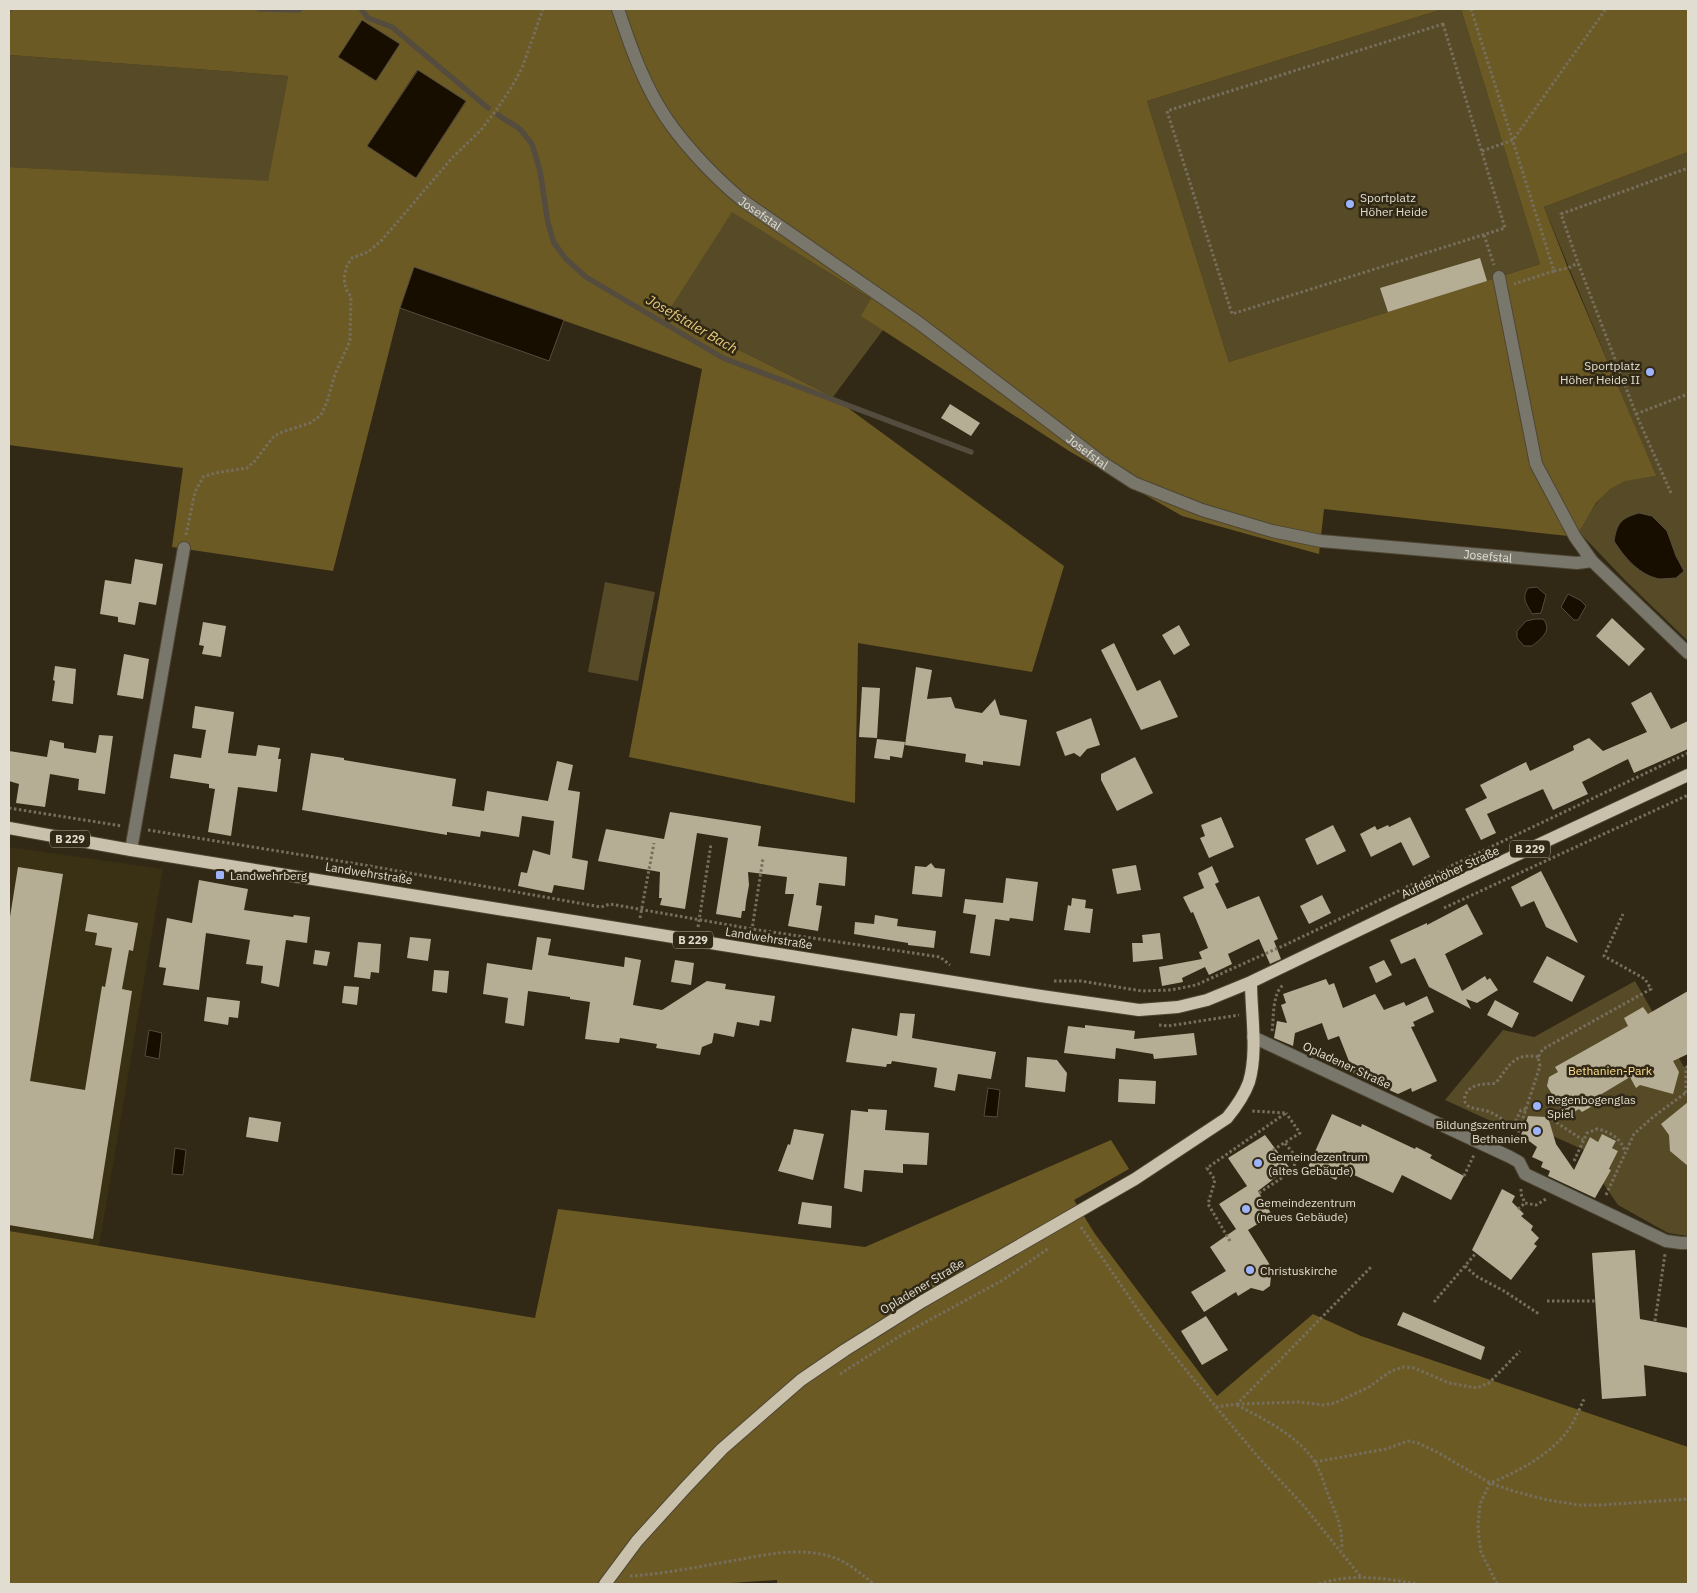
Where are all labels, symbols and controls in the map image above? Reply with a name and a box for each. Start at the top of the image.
place label: Sportplatz Höher Heide [1360,190,1428,219]
street label: Josefstal [736,193,785,233]
marker: Sportplatz Höher Heide [1344,198,1356,210]
water label: Josefstaler Bach [643,291,741,357]
place label: Sportplatz Höher Heide II [1560,358,1640,387]
marker: Sportplatz Höher Heide II [1644,366,1656,378]
street label: Josefstal [1064,431,1111,472]
street label: Josefstal [1463,546,1513,565]
road number: B 229 [50,831,90,848]
road number: B 229 [1510,841,1550,858]
street label: Aufderhöher Straße [1398,842,1502,901]
street label: Landwehrstraße [324,859,414,887]
place label: Landwehrberg [230,868,308,883]
marker: Landwehrberg [214,869,226,881]
street label: Landwehrstraße [724,924,814,952]
road number: B 229 [673,932,713,948]
street label: Opladener Straße [1301,1038,1394,1092]
park label: Bethanien-Park [1568,1063,1653,1078]
place label: Regenbogenglas Spiel [1547,1092,1636,1121]
marker: Regenbogenglas Spiel [1531,1100,1543,1112]
place label: Bildungszentrum Bethanien [1435,1117,1527,1146]
marker: Bildungszentrum Bethanien [1531,1125,1543,1137]
place label: Gemeindezentrum (altes Gebäude) [1268,1149,1368,1178]
marker: Gemeindezentrum (altes Gebäude) [1252,1157,1264,1169]
place label: Gemeindezentrum (neues Gebäude) [1256,1195,1356,1224]
marker: Gemeindezentrum (neues Gebäude) [1240,1203,1252,1215]
street label: Opladener Straße [877,1255,967,1317]
place label: Christuskirche [1260,1263,1338,1278]
marker: Christuskirche [1244,1264,1256,1276]

